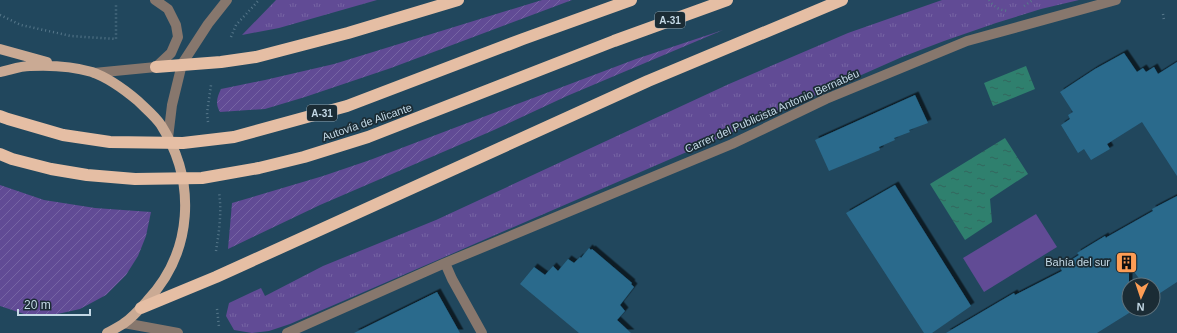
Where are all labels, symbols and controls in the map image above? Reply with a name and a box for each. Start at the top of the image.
road number: A-31 [655,12,685,28]
street label: Carrer del Publicista Antonio Bernabéu [683,67,861,155]
street label: Autovía de Alicante [321,101,413,143]
road number: A-31 [307,105,337,121]
building icon: Bahía del sur [1113,249,1139,275]
place label: Bahía del sur [1045,256,1110,268]
north arrow [1121,277,1161,317]
scale bar [18,291,90,317]
text: 20 m [24,298,51,312]
text: N [1136,301,1145,313]

